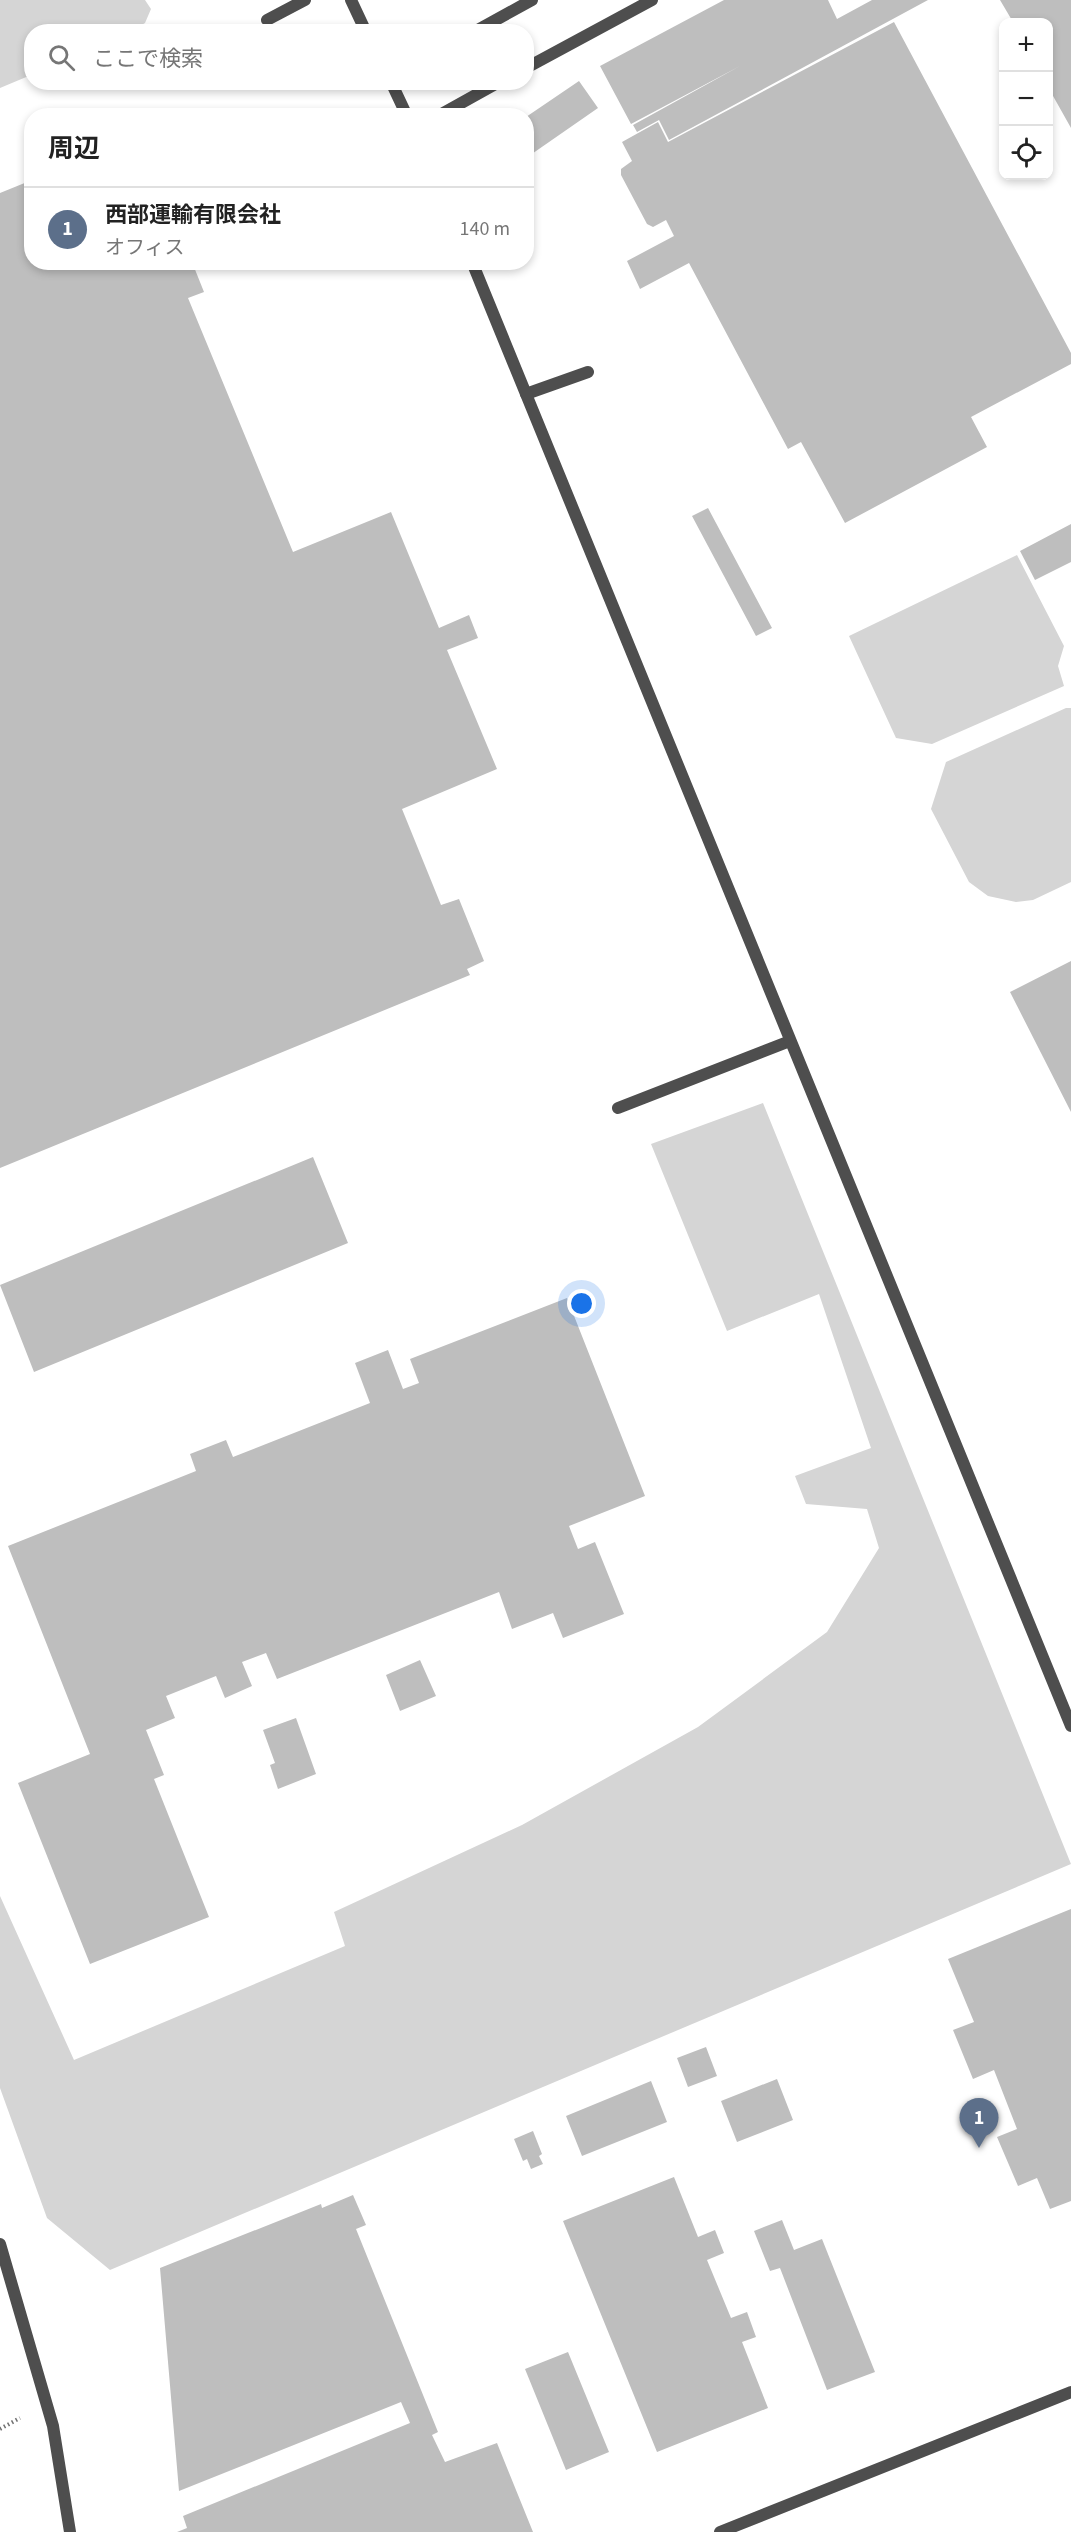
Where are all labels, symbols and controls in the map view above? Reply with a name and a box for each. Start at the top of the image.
map controls [999,18,1053,180]
button: + [999,18,1053,72]
search box [24,24,534,90]
icon: search [45,41,78,74]
text: ここで検索 [93,43,203,75]
button: − [999,72,1053,126]
button: locate [999,126,1053,180]
text: 周辺 [48,130,100,167]
text: 西部運輸有限会社 [105,199,281,231]
text: 1 [62,215,73,243]
text: 140 m [460,215,510,243]
text: オフィス [105,234,185,262]
your location [567,1289,596,1318]
pin: 1 [960,2098,998,2148]

